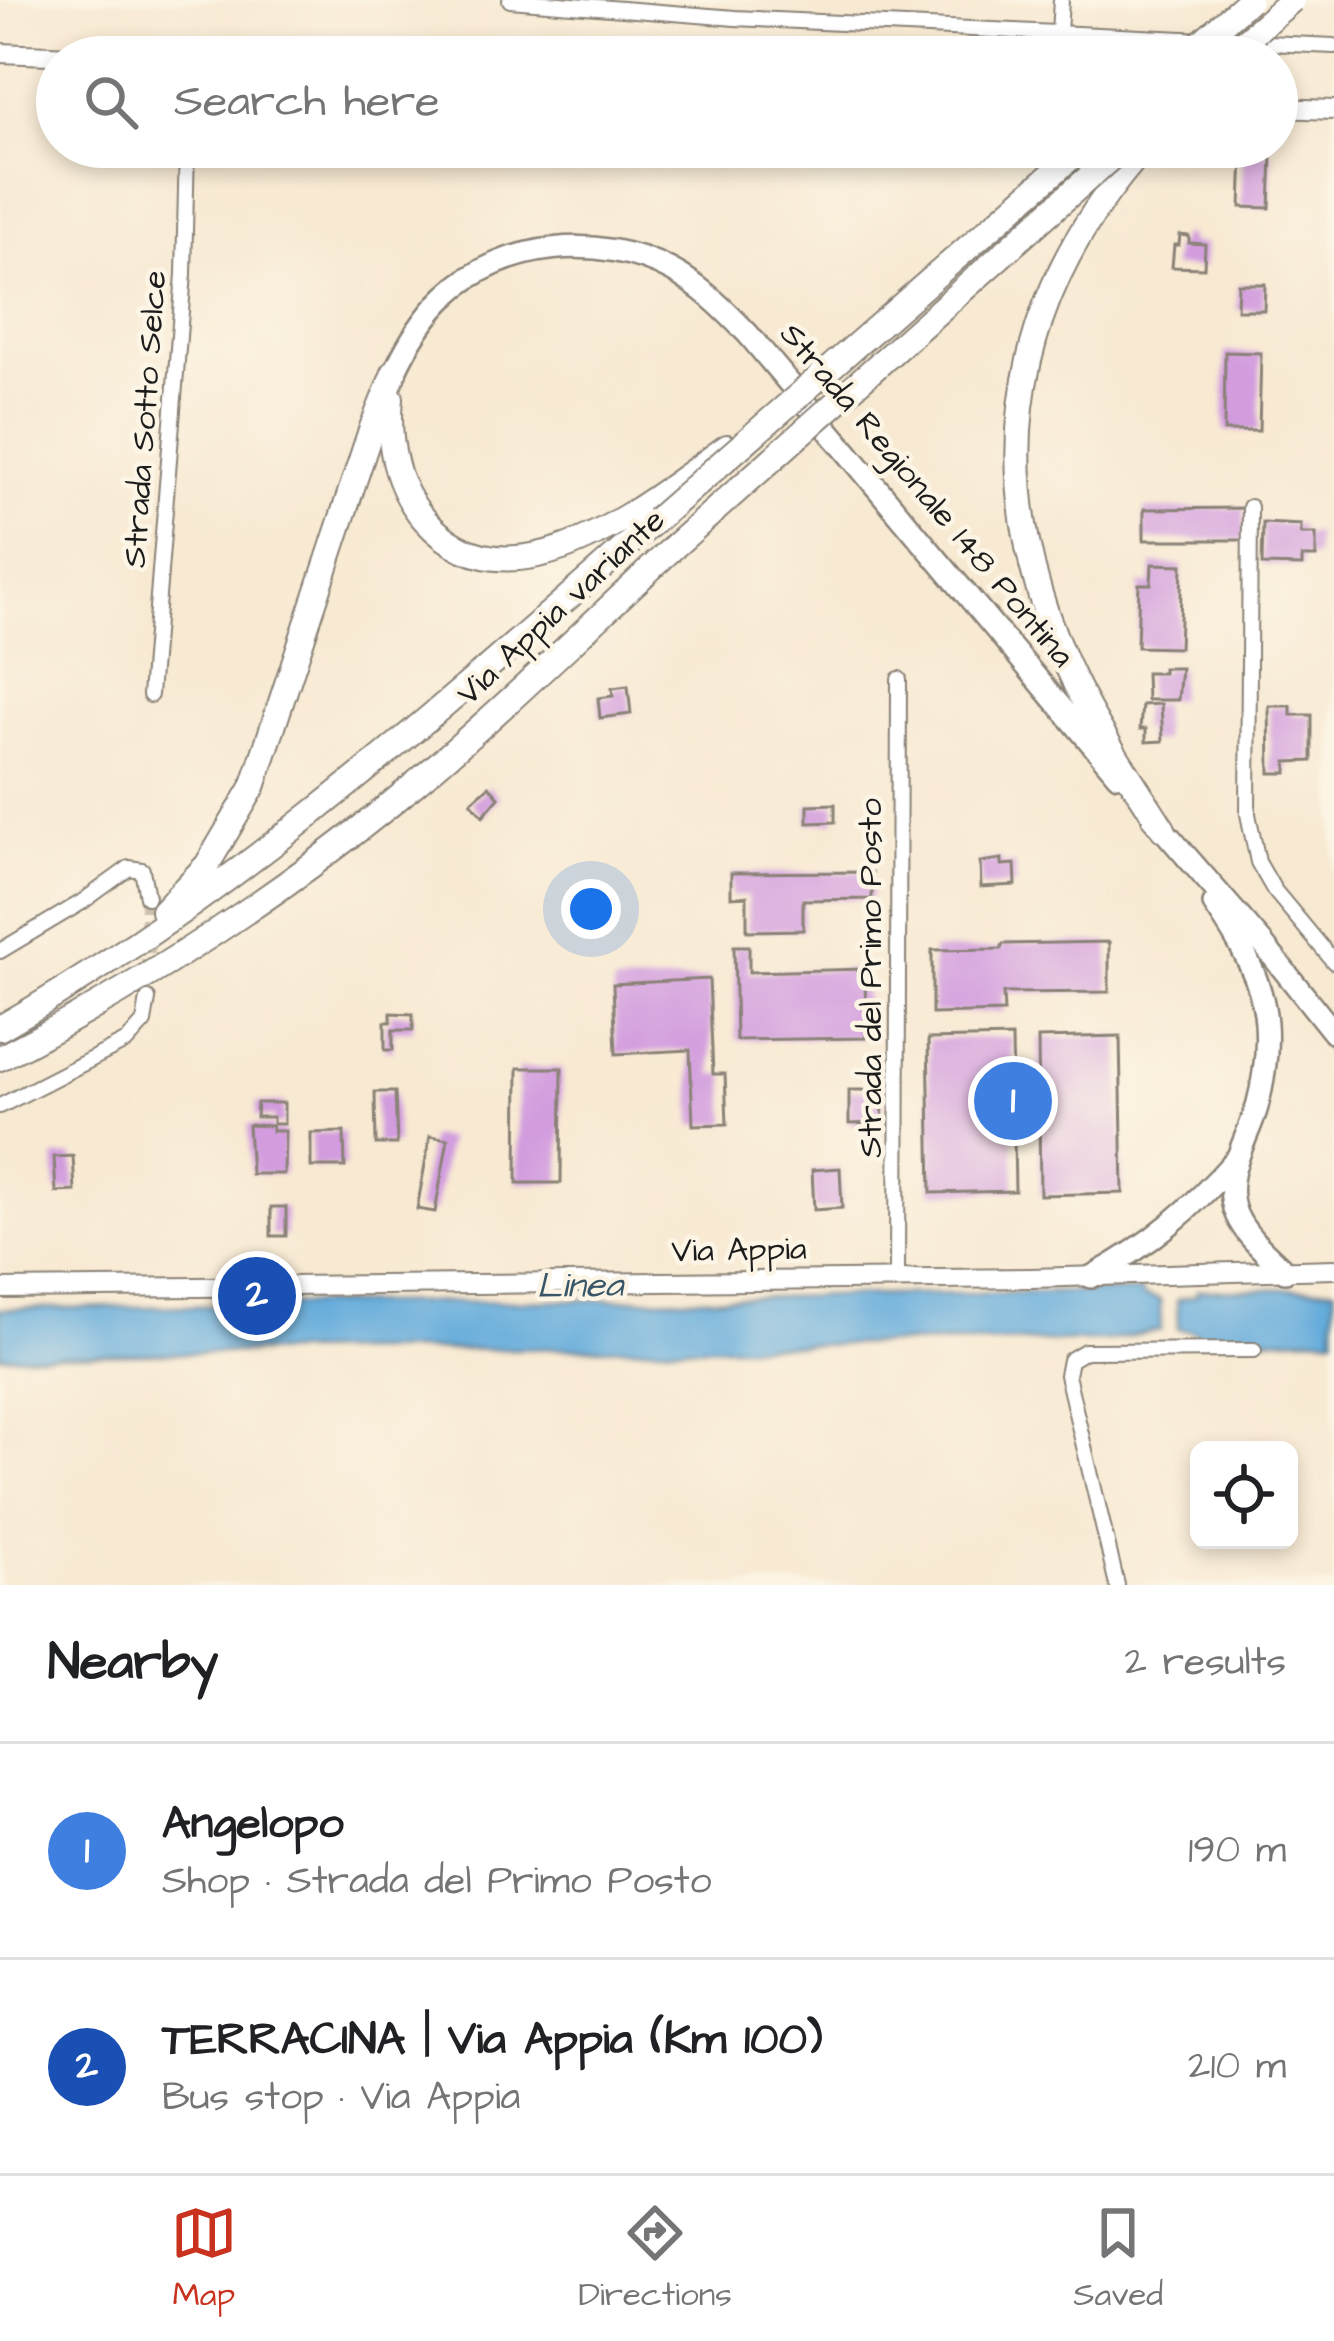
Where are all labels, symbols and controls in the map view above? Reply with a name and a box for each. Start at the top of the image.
search box [36,36,1298,168]
icon: search [78,69,144,135]
text: Search here [174,71,440,133]
street label: Strada Sotto Selce [112,269,178,569]
street label: Strada Regionale 148 Pontina [767,313,1085,679]
street label: Via Appia variante [447,498,675,716]
street label: Strada del Primo Posto [848,798,894,1158]
your location [561,879,621,939]
pin: 1 [974,1056,1052,1146]
street label: Via Appia [671,1226,807,1274]
pin: 2 [218,1251,296,1341]
water label: Linea [536,1260,625,1312]
map controls [1190,1441,1298,1549]
button: locate [1190,1441,1298,1549]
text: Nearby [48,1628,218,1699]
text: 2 results [1125,1636,1286,1690]
text: Angelopo [162,1793,344,1855]
text: 1 [85,1824,90,1878]
text: 190 m [1188,1824,1286,1878]
text: Shop · Strada del Primo Posto [162,1855,712,1909]
text: TERRACINA | Via Appia (Km 100) [162,2009,823,2071]
text: 2 [76,2040,98,2094]
text: 210 m [1188,2040,1286,2094]
text: Bus stop · Via Appia [162,2071,520,2125]
tab: Map [171,2200,237,2318]
tab: Directions [578,2200,732,2318]
tab: Saved [1073,2200,1163,2318]

